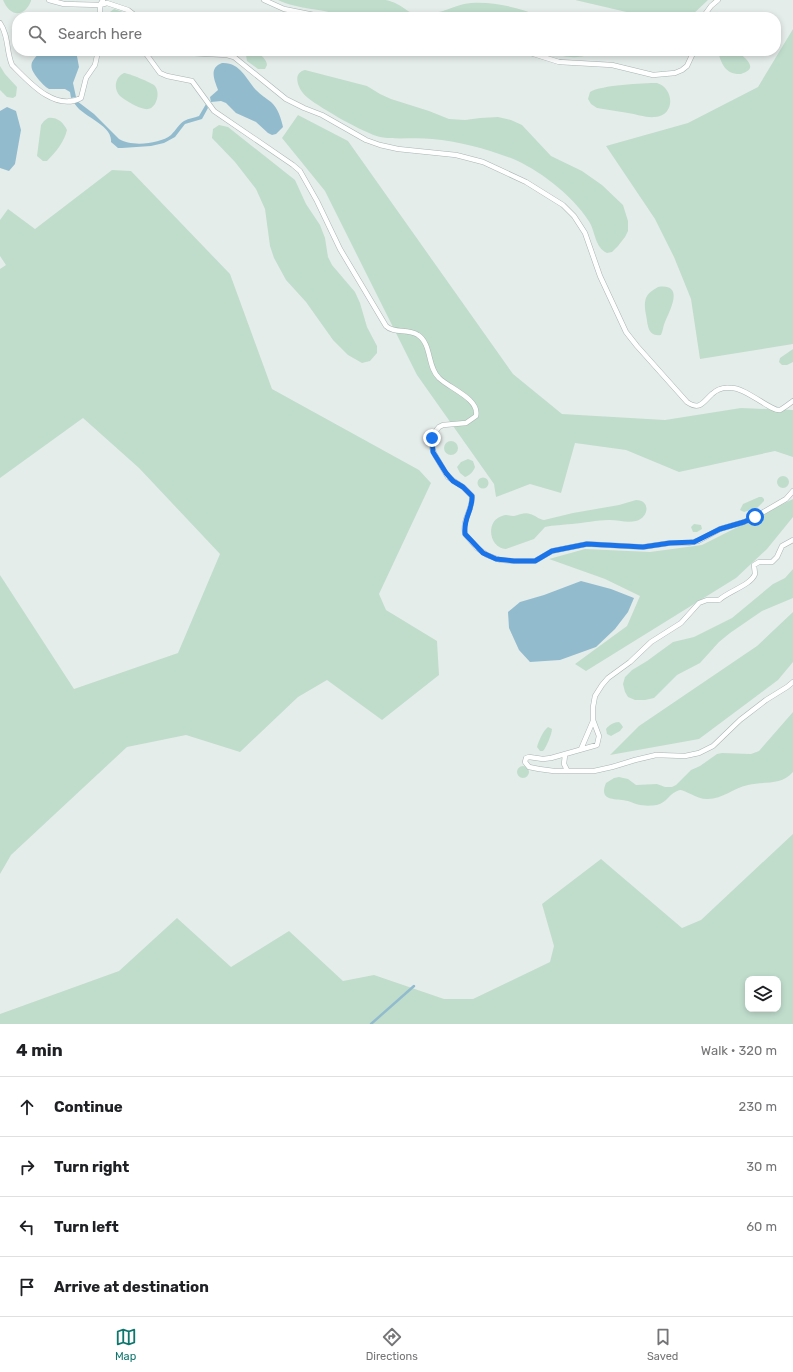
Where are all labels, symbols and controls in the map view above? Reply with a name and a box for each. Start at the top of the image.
search box [12,12,781,56]
icon: search [26,23,48,45]
text: Search here [58,25,142,43]
route end [423,429,441,447]
route start [746,508,764,526]
map controls [745,976,781,1012]
button: layers [745,976,781,1012]
text: 4 min [16,1040,63,1060]
text: Walk · 320 m [701,1043,777,1058]
icon: ahead [16,1096,38,1118]
text: Continue [54,1098,123,1116]
text: 230 m [739,1099,777,1114]
icon: right [16,1156,38,1178]
text: Turn right [54,1158,129,1176]
text: 30 m [746,1159,777,1174]
icon: left [16,1216,38,1238]
text: Turn left [54,1218,119,1236]
text: 60 m [746,1219,777,1234]
icon: arrive [16,1276,38,1298]
text: Arrive at destination [54,1278,209,1296]
tab: Map [115,1326,137,1363]
tab: Directions [366,1326,418,1363]
tab: Saved [647,1326,678,1363]

